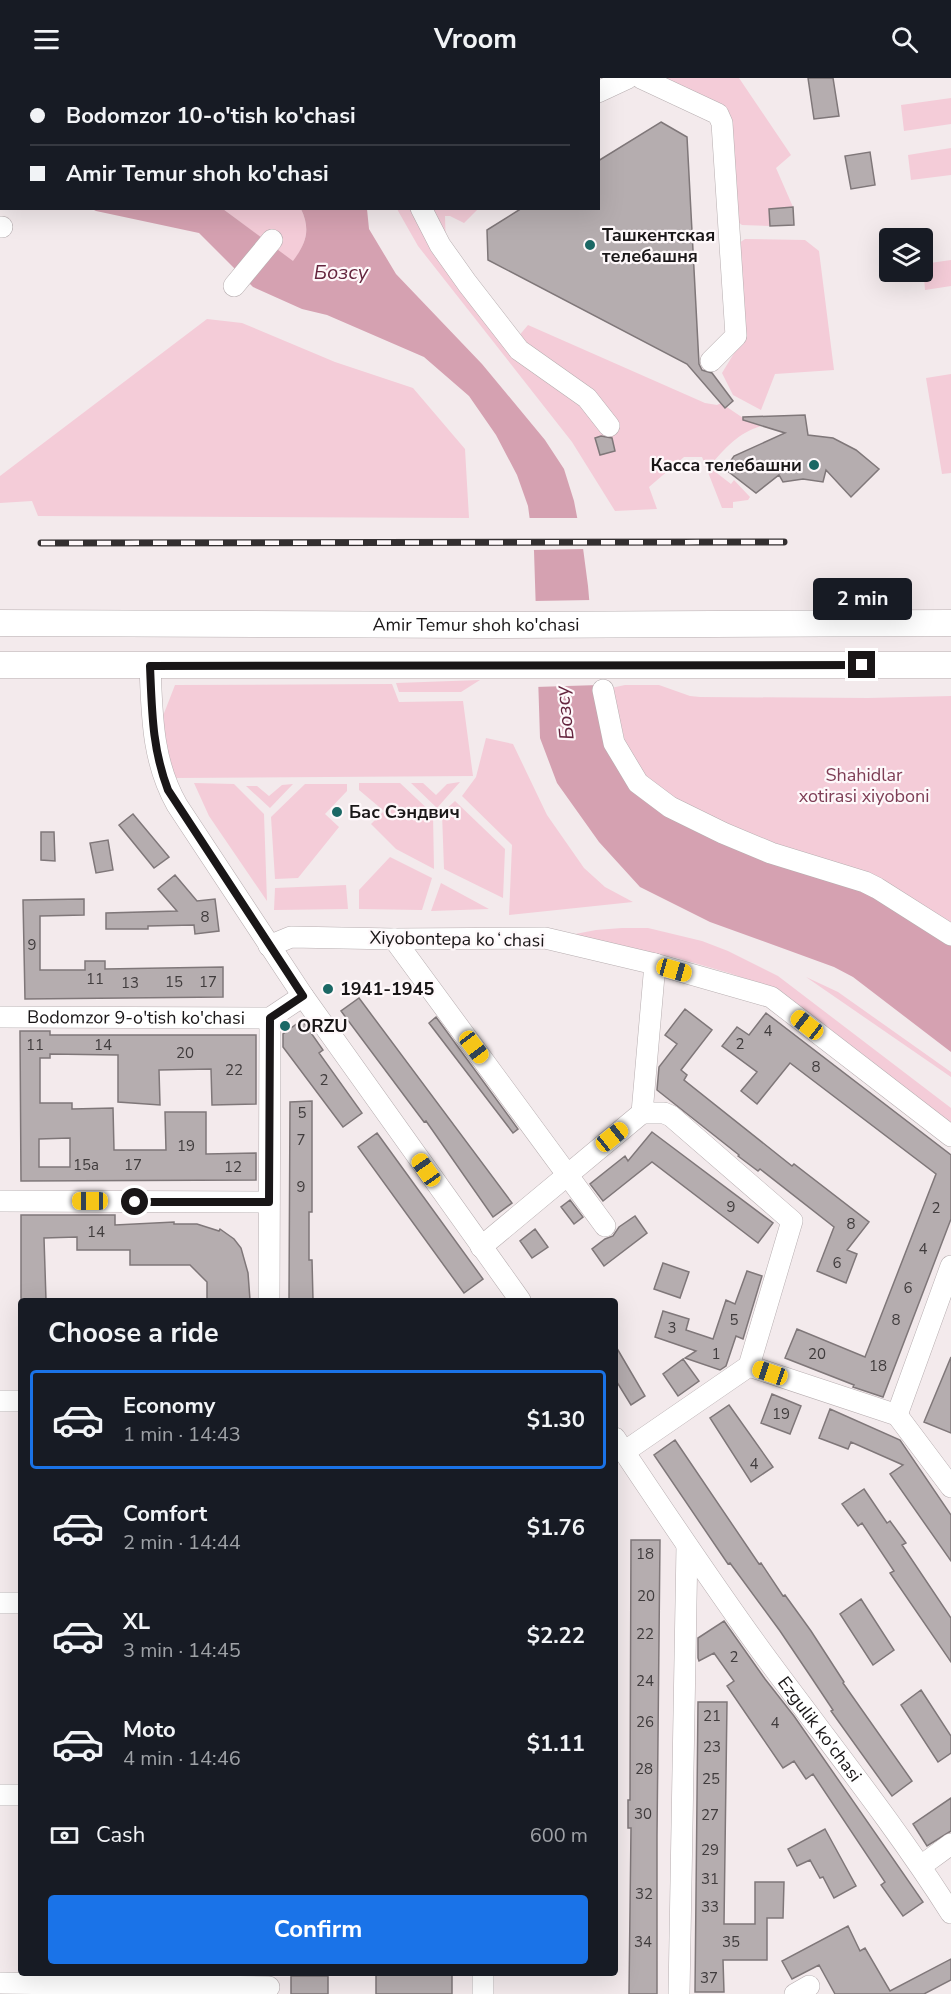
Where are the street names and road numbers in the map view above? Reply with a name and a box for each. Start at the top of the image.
street label: Amir Temur shoh ko'chasi [372,613,580,637]
street label: Xiyobontepa koʻchasi [369,925,545,953]
street label: Bodomzor 9-o'tish ko'chasi [27,1005,245,1030]
street label: Ezgulik ko'chasi [772,1671,867,1787]

